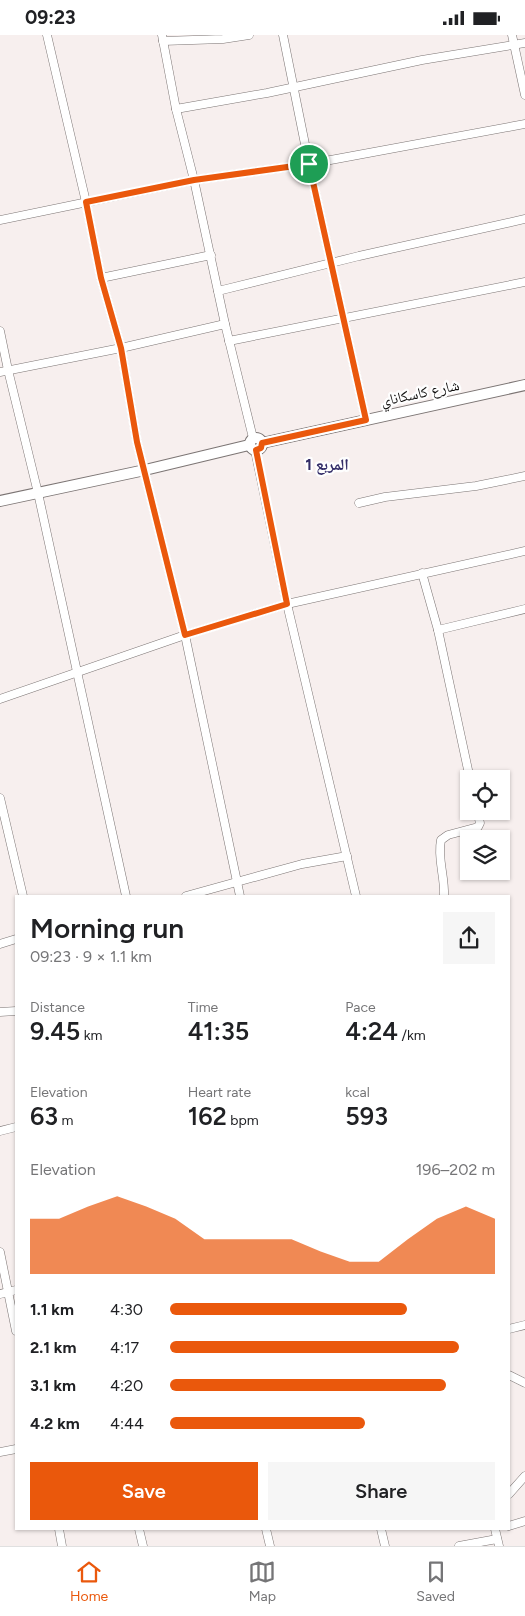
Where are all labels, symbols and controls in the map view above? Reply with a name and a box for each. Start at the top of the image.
text: 09:23 [25,6,76,29]
pin [288,143,330,185]
icon: arrive [295,150,323,178]
street label: شارع كاسكاناي [379,376,462,413]
district label: المربع 1 [305,455,349,475]
map controls [460,770,510,880]
button: locate [460,770,510,820]
button: layers [460,830,510,880]
text: Morning run [30,911,184,945]
button: share [443,912,495,964]
text: 09:23 · 9 × 1.1 km [30,947,152,966]
text: Distance [30,999,85,1016]
text: Time [188,999,218,1016]
text: Pace [345,999,376,1016]
text: 9.45 [30,1016,80,1046]
text: 41:35 [188,1016,249,1046]
text: 4:24 [345,1016,398,1046]
text: km [80,1027,102,1044]
text: /km [398,1027,426,1044]
text: Elevation [30,1084,88,1101]
text: Heart rate [188,1084,251,1101]
text: kcal [345,1084,370,1101]
text: 63 [30,1101,58,1131]
text: 162 [188,1101,227,1131]
text: 593 [345,1101,388,1131]
text: m [58,1112,74,1129]
text: bpm [227,1112,259,1129]
text: Elevation [30,1160,96,1179]
text: 196–202 m [416,1160,495,1179]
text: 1.1 km [30,1300,74,1319]
text: 4:30 [110,1300,143,1319]
text: 2.1 km [30,1338,76,1357]
text: 4:17 [110,1338,139,1357]
text: 3.1 km [30,1376,76,1395]
text: 4:20 [110,1376,143,1395]
text: 4.2 km [30,1414,80,1433]
text: 4:44 [110,1414,144,1433]
button: Save [30,1462,258,1520]
button: Share [268,1462,495,1520]
tab: Home [70,1558,108,1605]
tab: Map [248,1558,276,1605]
tab: Saved [416,1558,455,1605]

